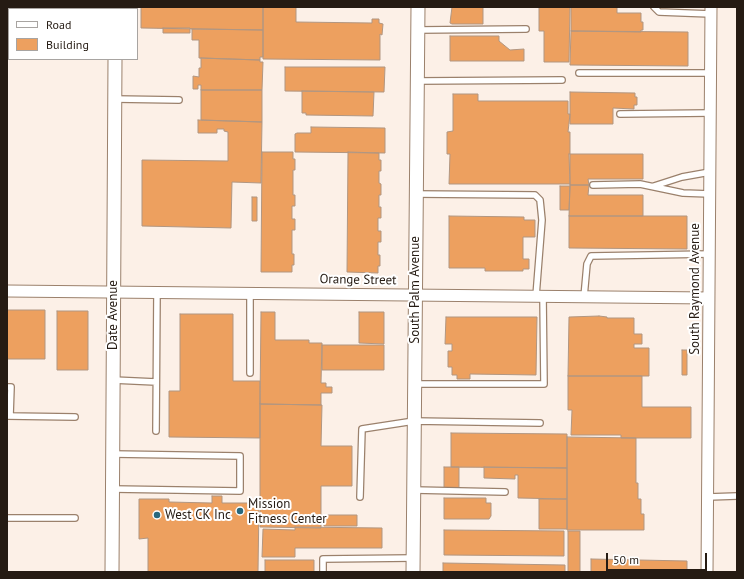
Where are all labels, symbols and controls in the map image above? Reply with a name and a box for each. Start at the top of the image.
legend [8,8,138,60]
text: Road [46,17,71,32]
text: Building [46,37,89,52]
street label: South Raymond Avenue [687,223,703,355]
street label: South Palm Avenue [407,236,423,344]
street label: Orange Street [319,272,397,288]
street label: Date Avenue [105,280,121,350]
place label: Mission Fitness Center [248,496,327,527]
marker: Mission Fitness Center [235,506,245,516]
place label: West CK Inc [165,507,231,523]
marker: West CK Inc [152,510,162,520]
scale bar [608,545,709,571]
text: 50 m [613,552,639,567]

